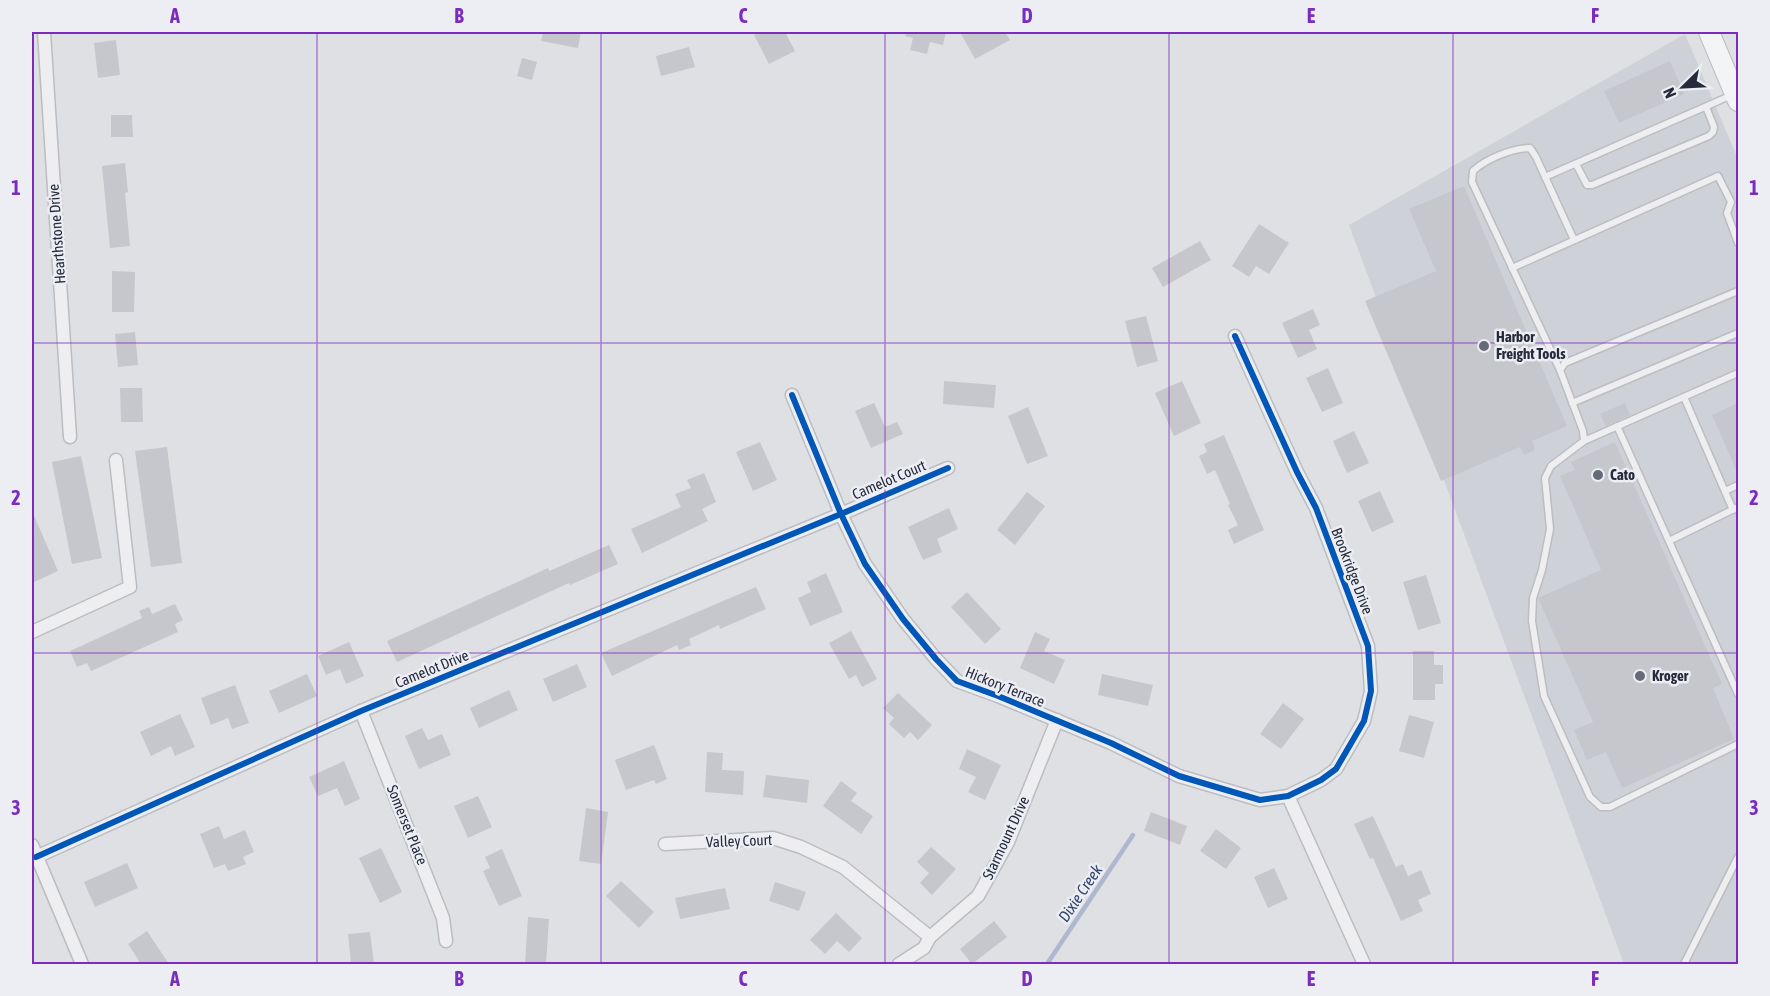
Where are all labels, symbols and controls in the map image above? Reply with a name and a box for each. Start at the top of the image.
text: A [169,4,180,27]
text: B [454,4,464,27]
text: C [739,4,748,27]
text: D [1021,4,1033,27]
text: E [1307,4,1316,27]
text: F [1591,4,1599,27]
north arrow [1653,57,1713,117]
text: N [1659,85,1679,101]
text: 1 [11,176,21,199]
text: 1 [1749,176,1759,199]
street label: Hearthstone Drive [45,183,68,285]
place label: Harbor Freight Tools [1496,328,1566,362]
marker: Harbor Freight Tools [1477,339,1491,353]
street label: Camelot Court [849,456,928,503]
place label: Cato [1610,466,1635,483]
marker: Cato [1591,468,1605,482]
text: 2 [11,486,21,509]
text: 2 [1749,486,1759,509]
street label: Brookridge Drive [1328,525,1377,617]
street label: Camelot Drive [393,646,471,691]
street label: Hickory Terrace [963,663,1048,710]
place label: Kroger [1652,667,1689,684]
marker: Kroger [1633,669,1647,683]
street label: Somerset Place [384,782,431,867]
street label: Starmount Drive [979,793,1032,882]
text: 3 [11,796,21,819]
text: 3 [1749,796,1759,819]
street label: Valley Court [706,831,772,850]
water label: Dixie Creek [1054,860,1106,925]
text: A [169,967,180,990]
text: B [454,967,464,990]
text: C [739,967,748,990]
text: D [1021,967,1033,990]
text: E [1307,967,1316,990]
text: F [1591,967,1599,990]

